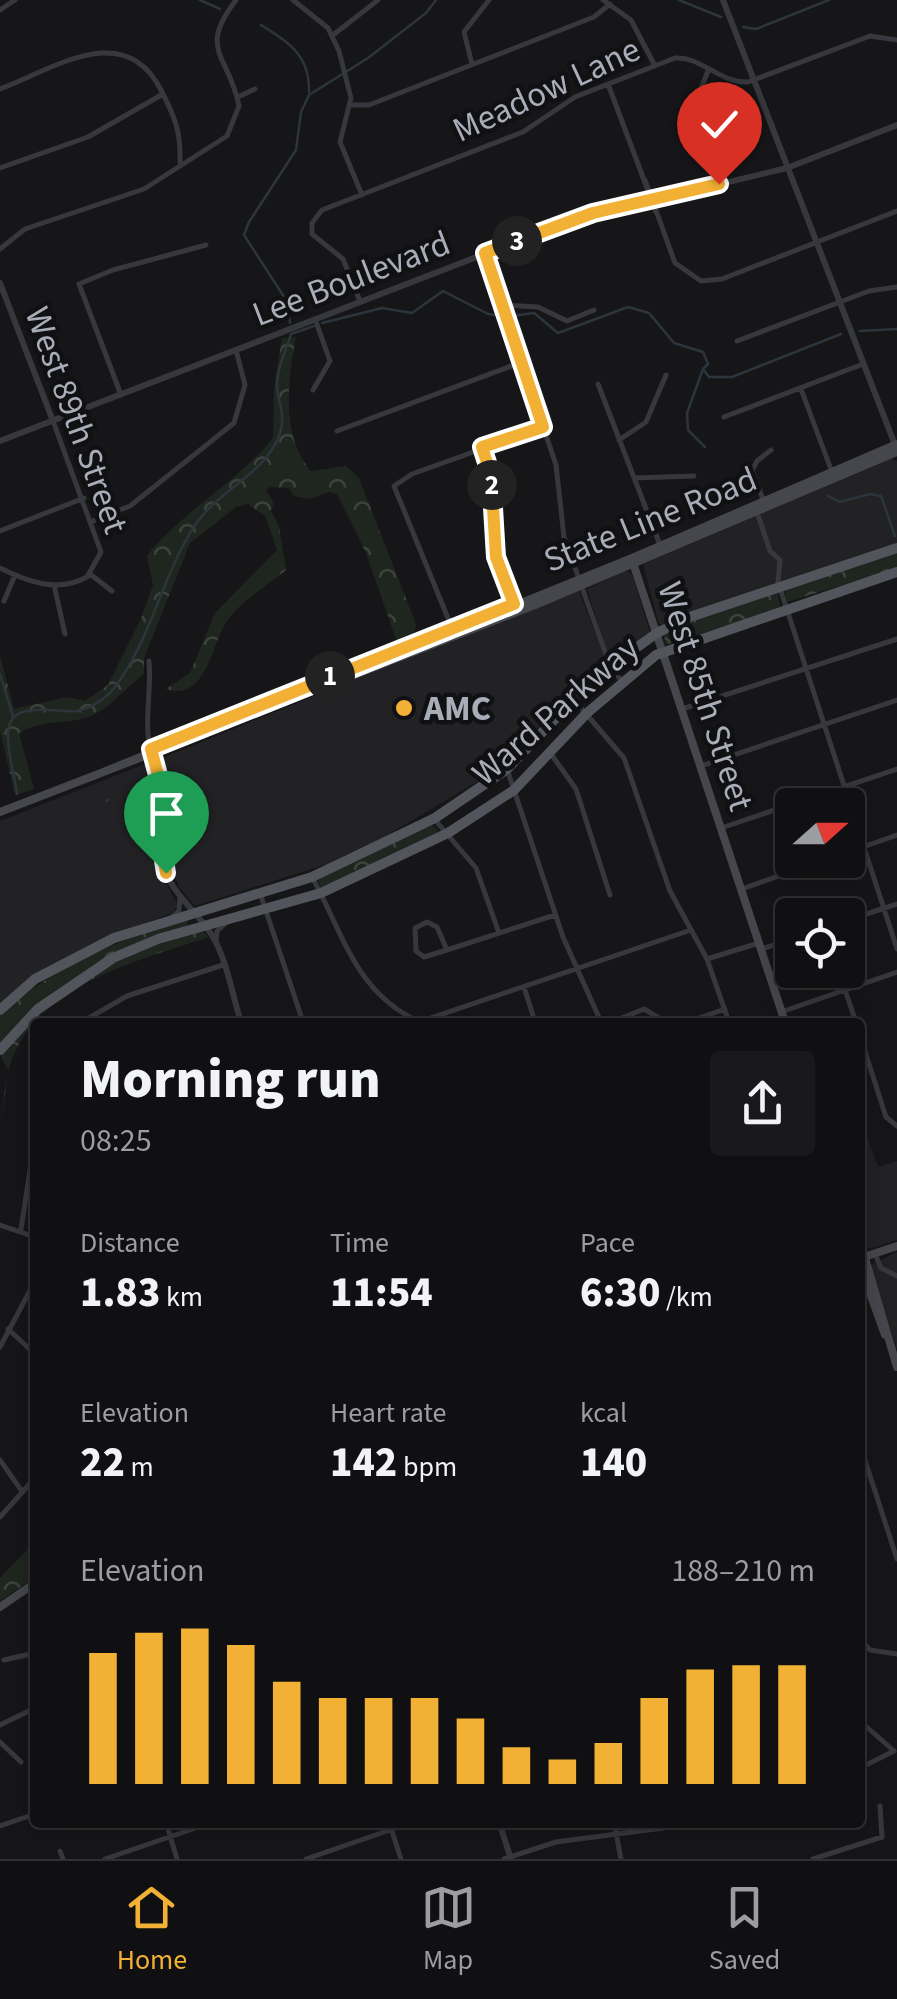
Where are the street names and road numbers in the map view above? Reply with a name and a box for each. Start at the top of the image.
street label: Meadow Lane [445,25,648,155]
street label: Lee Boulevard [245,218,457,340]
street label: West 89th Street [12,300,140,541]
street label: State Line Road [536,454,765,585]
street label: West 85th Street [644,575,766,817]
street label: Ward Parkway [461,624,650,798]

